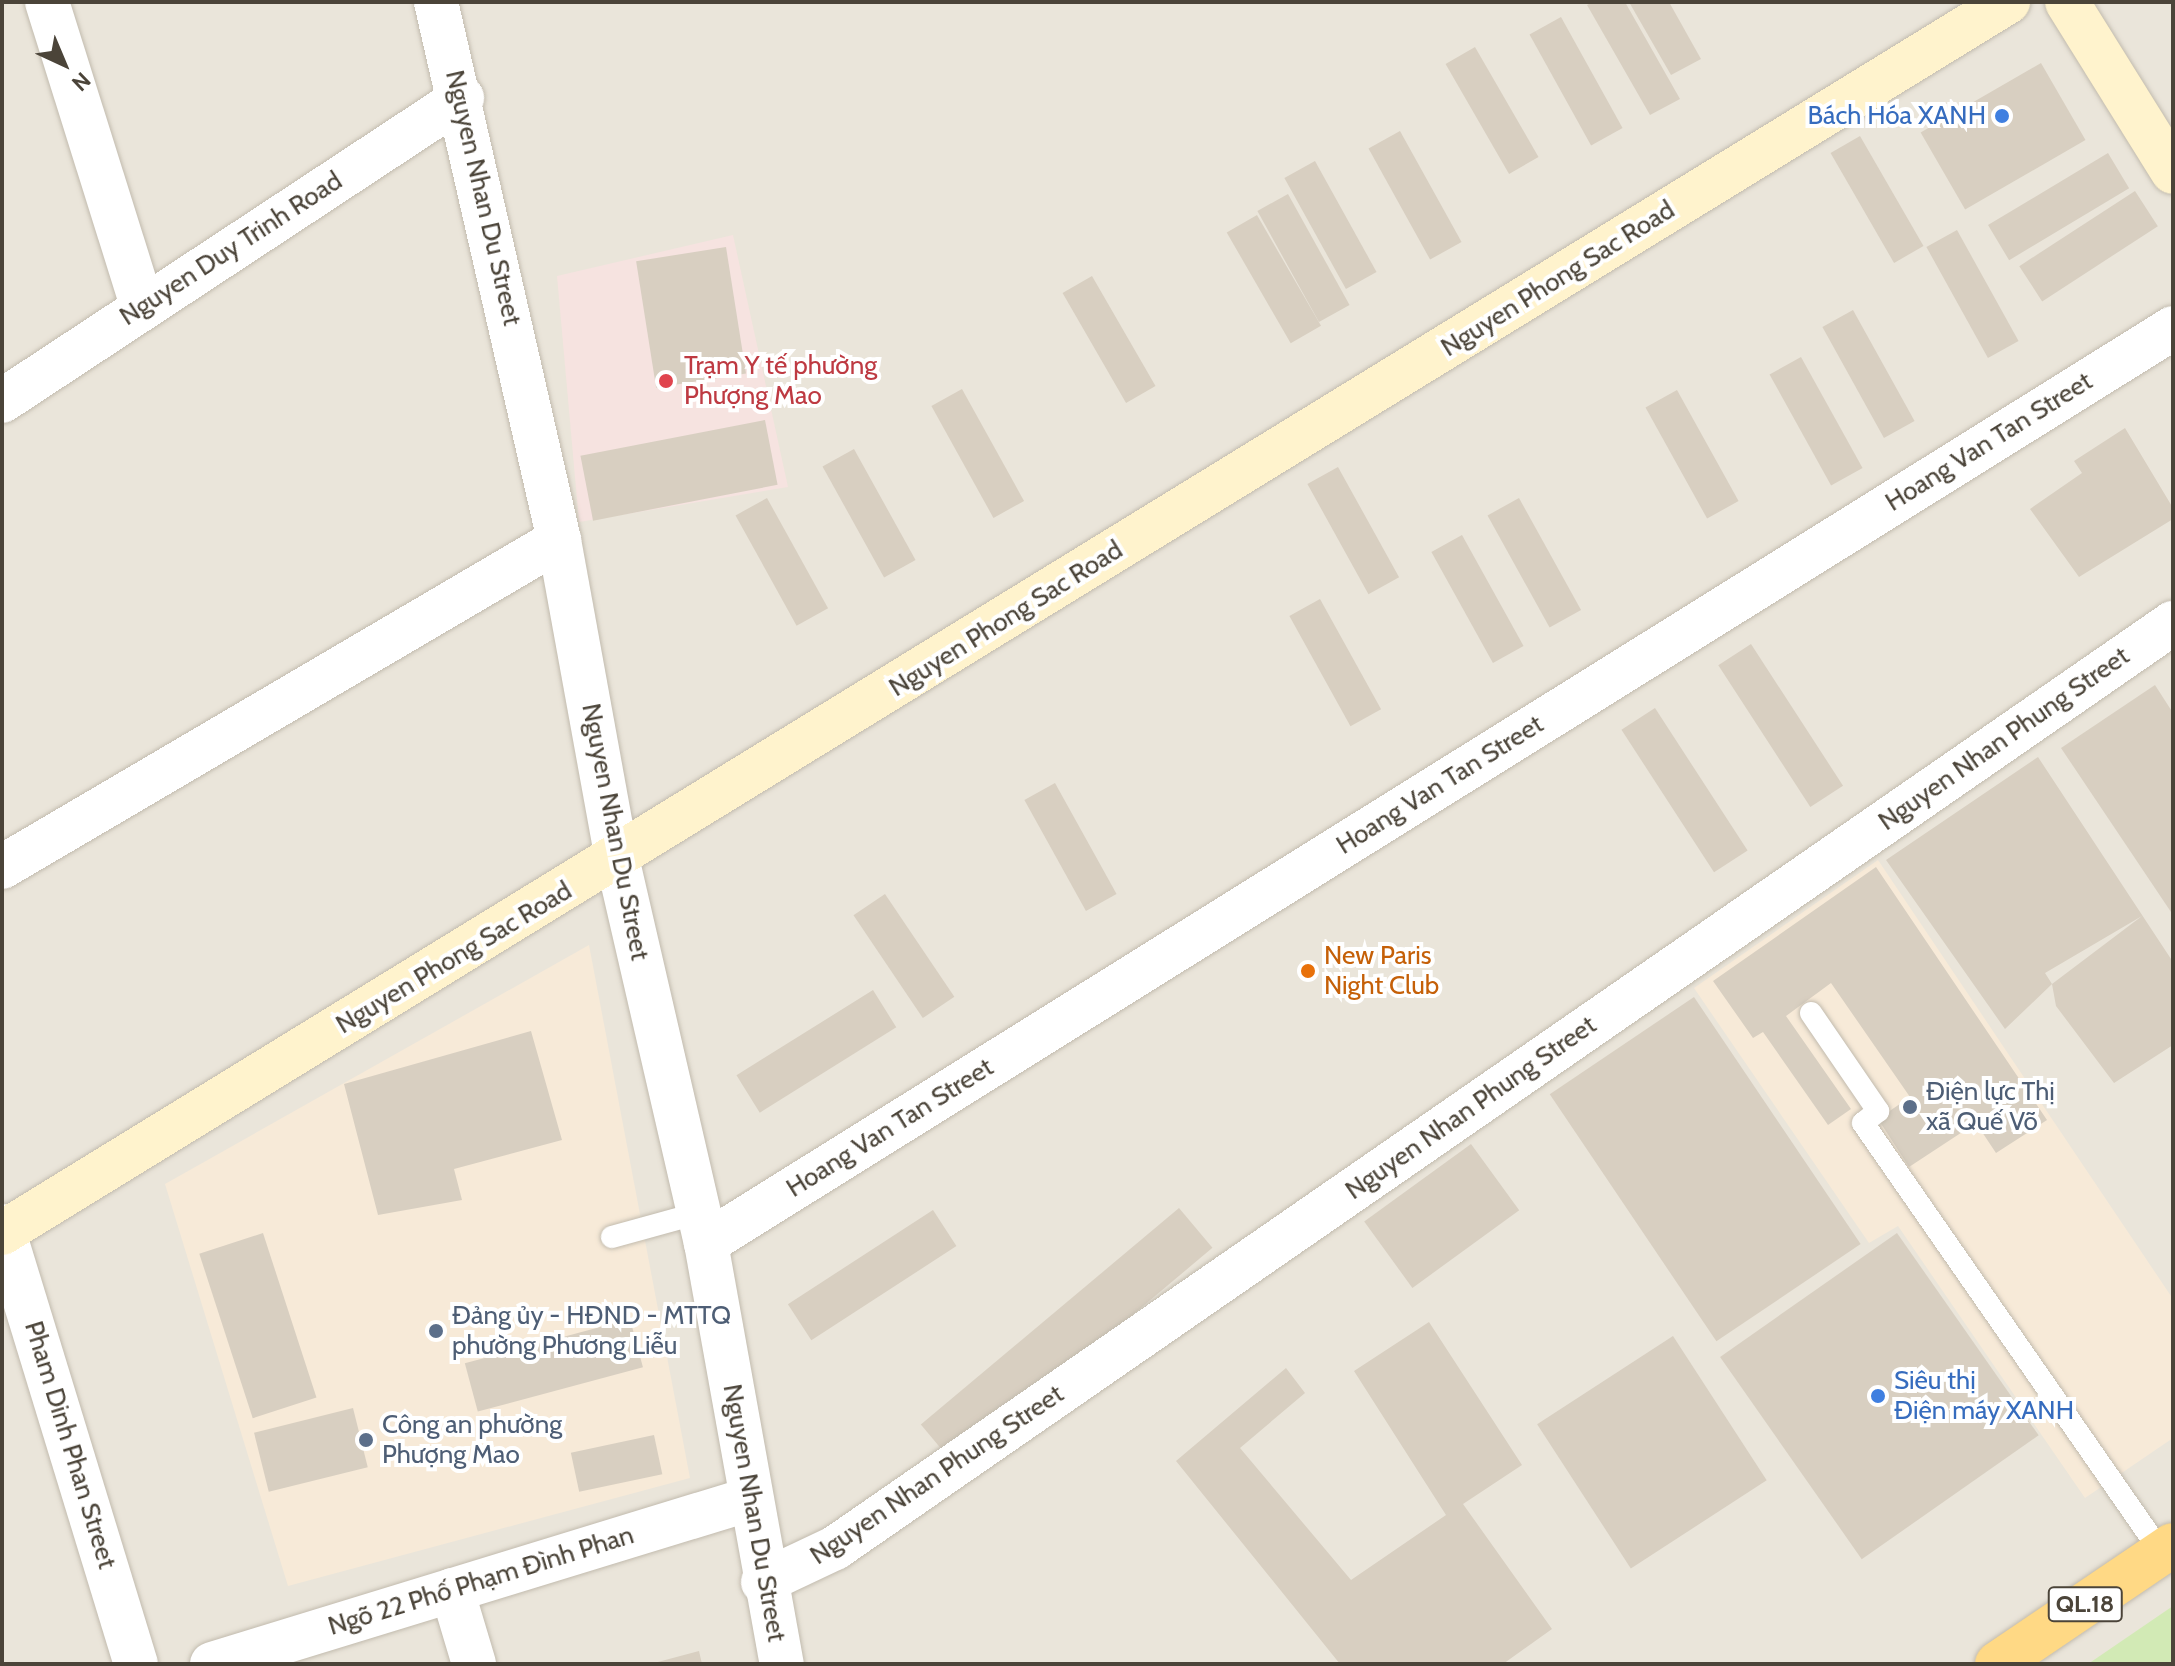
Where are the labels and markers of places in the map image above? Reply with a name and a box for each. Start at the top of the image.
place label: Bách Hóa XANH [1808,100,1986,132]
marker: Bách Hóa XANH [1993,107,2011,125]
place label: Trạm Y tế phường Phượng Mao [684,350,877,412]
marker: Trạm Y tế phường Phượng Mao [655,370,677,392]
place label: New Paris Night Club [1324,940,1439,1002]
marker: New Paris Night Club [1299,962,1317,980]
place label: Điện lực Thị xã Quế Võ [1926,1076,2055,1138]
marker: Điện lực Thị xã Quế Võ [1901,1098,1919,1116]
place label: Đảng ủy - HĐND - MTTQ phường Phương Liễu [452,1300,731,1362]
marker: Đảng ủy - HĐND - MTTQ phường Phương Liễu [427,1322,445,1340]
place label: Siêu thị Điện máy XANH [1894,1365,2074,1426]
marker: Siêu thị Điện máy XANH [1869,1387,1887,1405]
place label: Công an phường Phượng Mao [382,1409,562,1470]
marker: Công an phường Phượng Mao [357,1431,375,1449]

